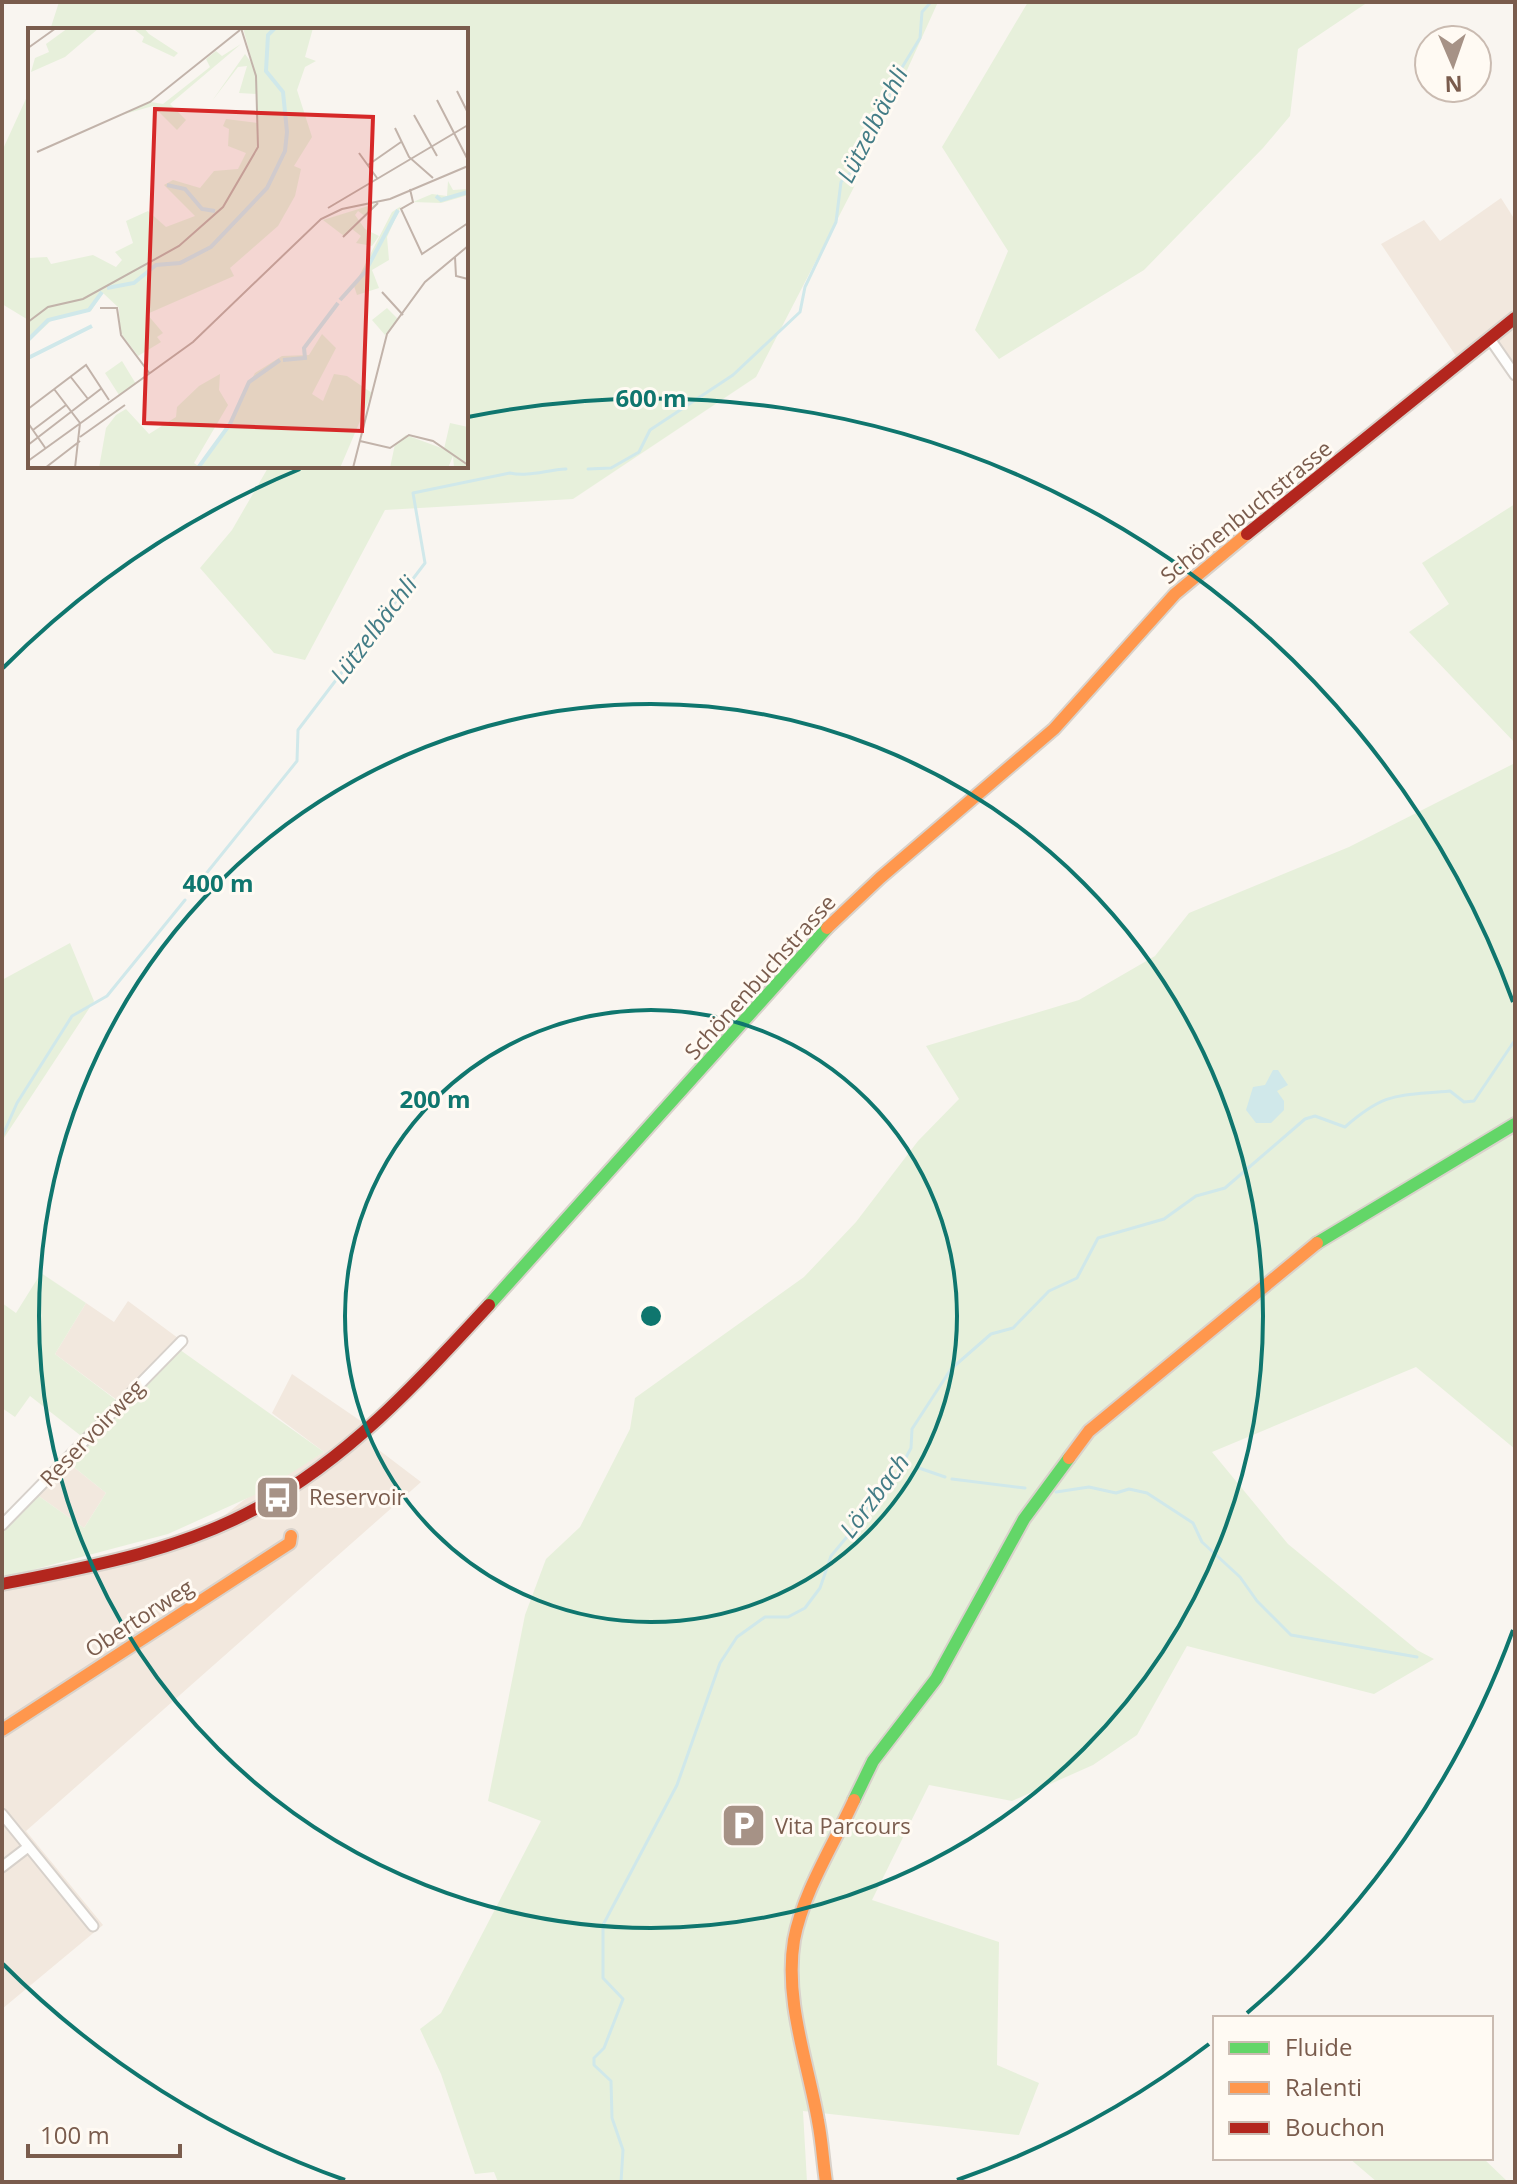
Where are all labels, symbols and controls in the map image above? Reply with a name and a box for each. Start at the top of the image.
north arrow [1413,24,1493,104]
inset map [28,28,468,468]
water label: Lützelbächli [828,60,915,188]
text: N [1444,70,1463,100]
text: 600 m [616,381,686,414]
street label: Schönenbuchstrasse [1153,433,1337,590]
water label: Lützelbächli [322,568,425,689]
text: 400 m [183,866,253,899]
street label: Schönenbuchstrasse [677,887,842,1065]
text: 200 m [400,1082,470,1115]
centre of rings [637,1302,665,1330]
street label: Reservoirweg [33,1372,150,1492]
water label: Lörzbach [831,1446,916,1544]
bus stop icon: Reservoir [254,1473,302,1521]
place label: Reservoir [309,1481,406,1511]
street label: Obertorweg [79,1571,198,1663]
parking icon: Vita Parcours [720,1802,768,1850]
place label: Vita Parcours [775,1810,911,1840]
legend [1213,2016,1493,2160]
text: Fluide [1285,2030,1352,2063]
text: Ralenti [1285,2070,1362,2103]
scale bar [28,2108,180,2158]
text: Bouchon [1285,2110,1385,2143]
text: 100 m [40,2118,110,2151]

